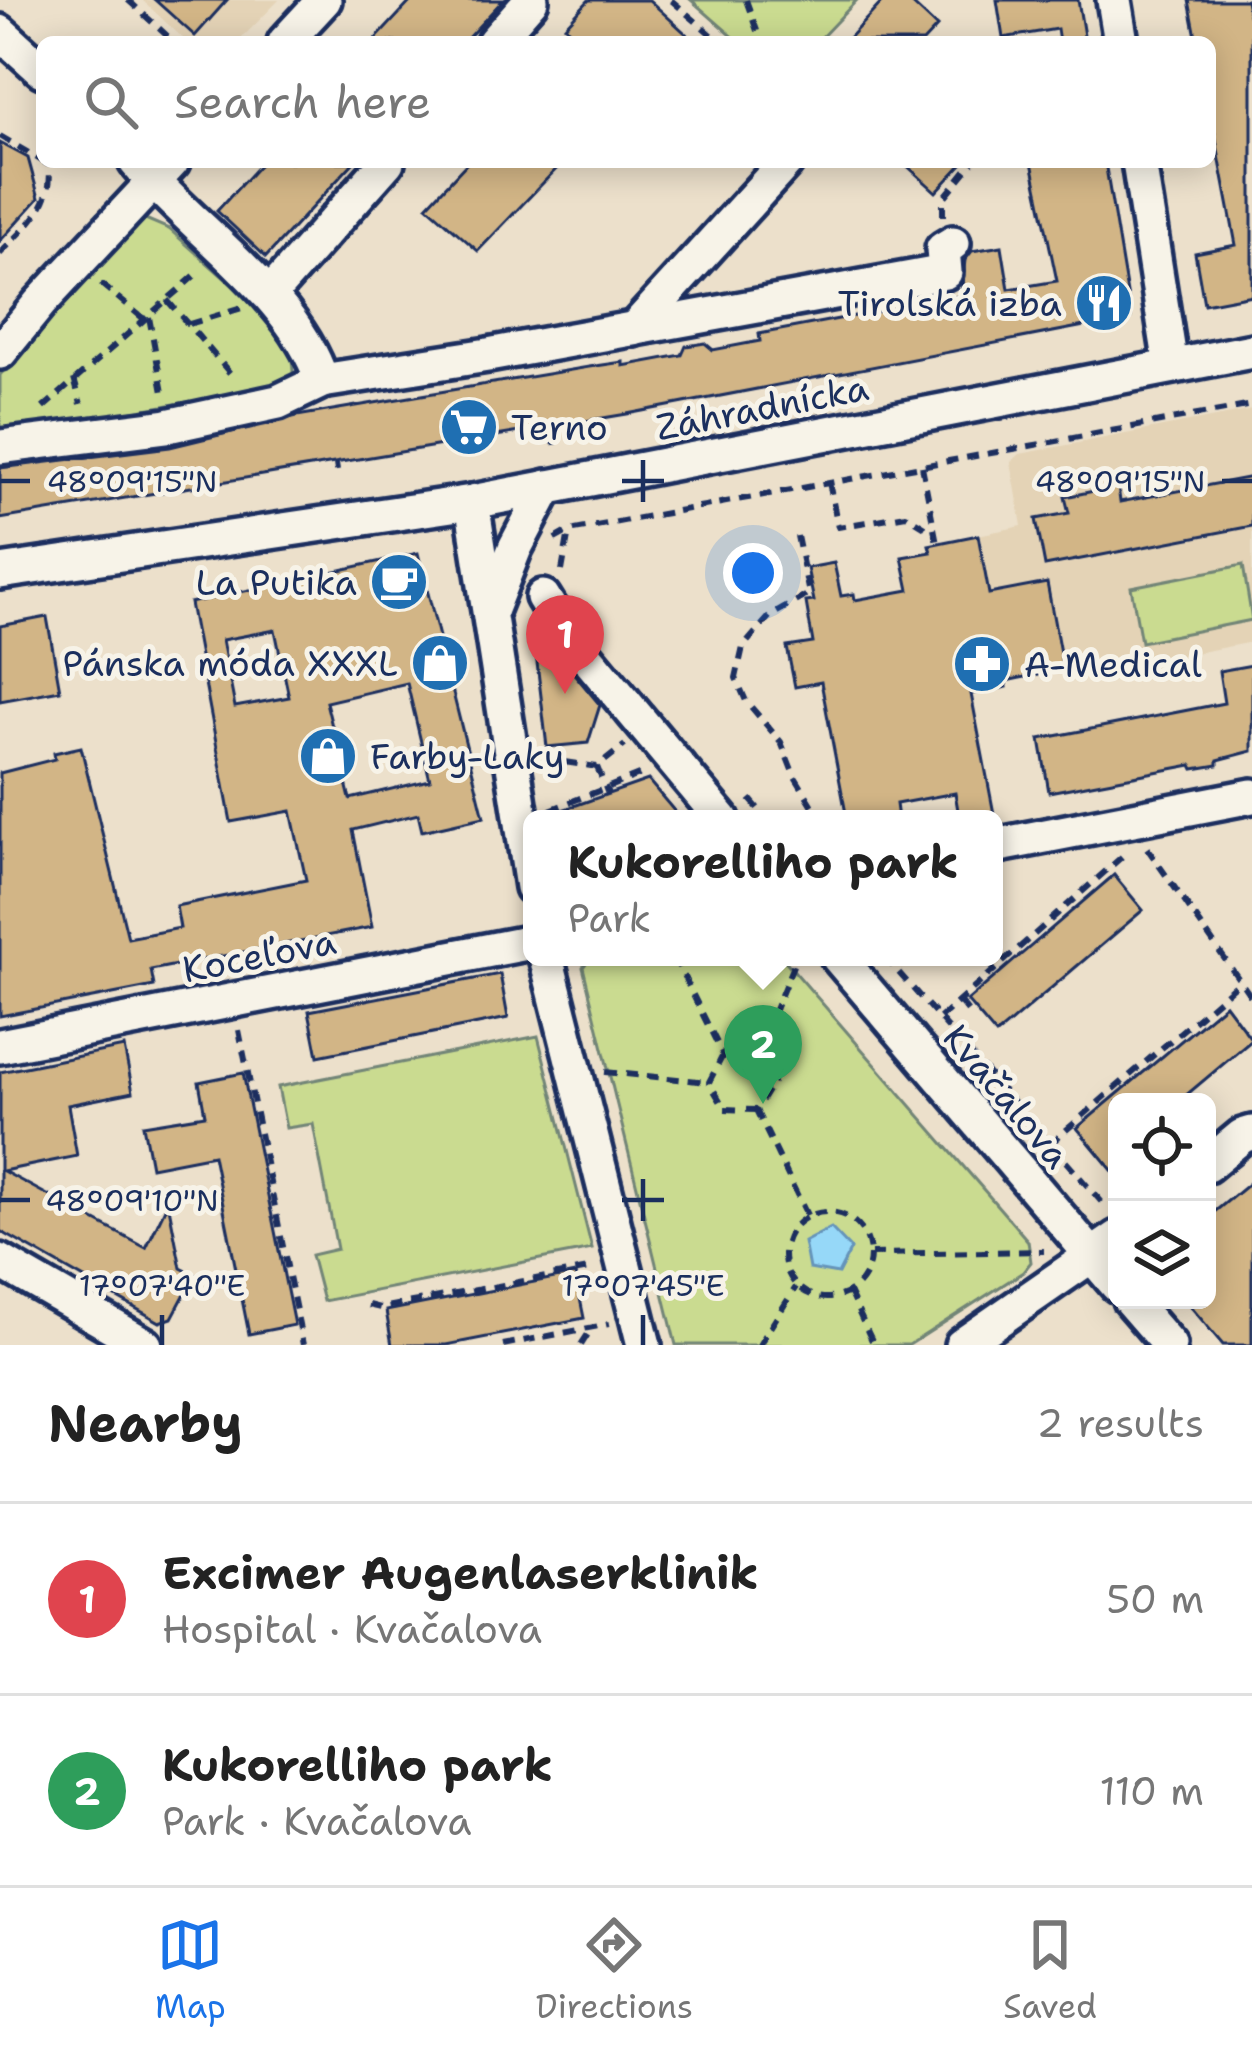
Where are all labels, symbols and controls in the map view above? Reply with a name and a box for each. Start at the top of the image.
search box [36,36,1216,168]
icon: search [78,69,144,135]
text: Search here [174,72,431,132]
restaurant icon: Tirolská izba [1073,272,1135,334]
place label: Tirolská izba [838,279,1062,328]
street label: Záhradnícka [652,363,872,452]
supermarket icon: Terno [438,396,500,458]
place label: Terno [511,403,608,452]
text: 48°09'15"N [47,461,217,502]
text: 48°09'15"N [1035,461,1205,502]
your location [723,543,783,603]
cafe icon: La Putika [368,551,430,613]
place label: La Putika [195,558,357,607]
pin: 1 [526,595,604,694]
shop icon: Pánska móda XXXL [409,632,471,694]
pharmacy icon: A-Medical [951,633,1013,695]
place label: Pánska móda XXXL [62,639,398,688]
place label: A-Medical [1024,640,1202,689]
shop icon: Farby-Laky [297,725,359,787]
place label: Farby-Laky [370,732,565,781]
popup [523,810,1003,966]
text: Kukorelliho park [568,832,958,892]
text: Park [568,892,651,944]
street label: Koceľova [178,917,340,994]
pin: 2 [724,1005,802,1104]
street label: Kvačalova [932,1014,1081,1179]
map controls [1108,1093,1216,1309]
button: locate [1108,1093,1216,1201]
text: 48°09'10"N [45,1180,219,1221]
button: layers [1108,1201,1216,1309]
text: 17°07'40"E [79,1265,245,1306]
text: 17°07'45"E [561,1265,725,1306]
text: Nearby [48,1389,243,1457]
text: 2 results [1037,1397,1204,1449]
text: Excimer Augenlaserklinik [162,1543,759,1603]
text: 1 [78,1573,96,1625]
text: 50 m [1106,1573,1204,1625]
text: Hospital · Kvačalova [162,1603,542,1655]
text: Kukorelliho park [162,1735,553,1795]
text: 2 [73,1765,101,1817]
text: 110 m [1100,1765,1204,1817]
text: Park · Kvačalova [162,1795,471,1847]
tab: Map [155,1912,226,2029]
tab: Directions [536,1912,693,2029]
tab: Saved [1003,1912,1097,2029]

